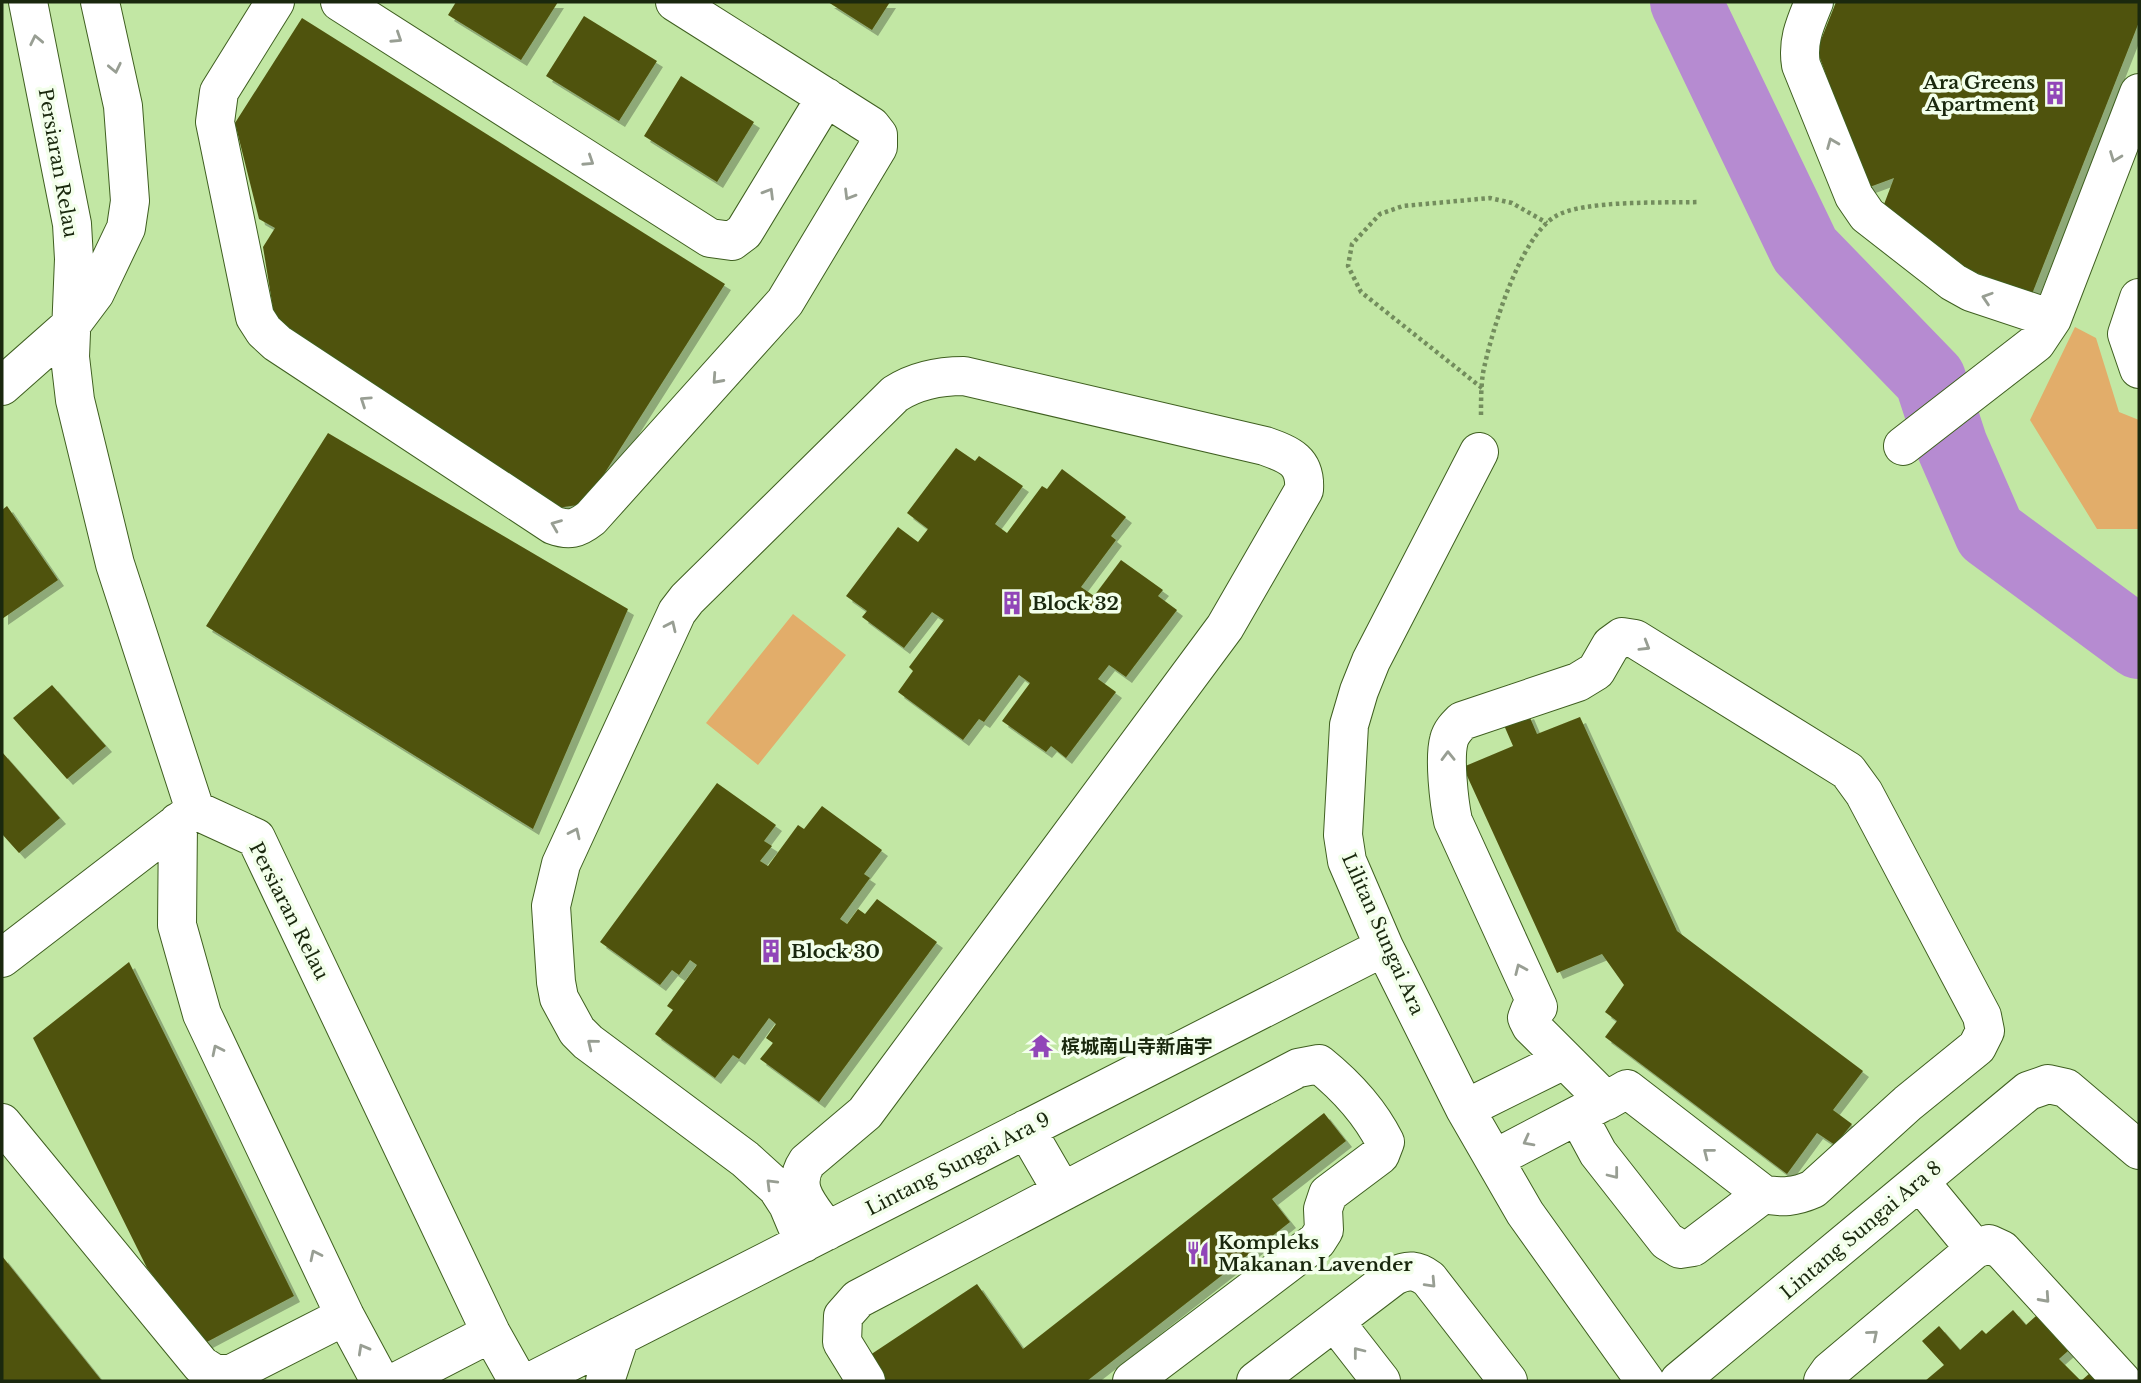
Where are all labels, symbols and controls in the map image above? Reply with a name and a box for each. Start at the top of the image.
one-way arrow [390,30,403,43]
one-way arrow [29,34,44,46]
one-way arrow [106,62,121,74]
place label: Ara Greens Apartment [1922,71,2036,116]
building icon: Ara Greens Apartment [2041,79,2069,107]
street label: Persiaran Relau [34,86,83,240]
one-way arrow [1827,137,1841,149]
one-way arrow [2109,150,2123,162]
one-way arrow [581,153,594,165]
one-way arrow [760,187,773,200]
one-way arrow [845,188,858,201]
one-way arrow [1982,292,1994,306]
one-way arrow [712,370,725,383]
one-way arrow [360,397,373,409]
one-way arrow [551,519,563,533]
building icon: Block 32 [998,589,1026,617]
place label: Block 32 [1032,592,1119,615]
one-way arrow [663,621,677,633]
one-way arrow [1637,637,1650,650]
one-way arrow [1440,751,1456,761]
one-way arrow [567,828,581,840]
street label: Persiaran Relau [244,838,334,984]
street label: Lilitan Sungai Ara [1337,850,1429,1019]
building icon: Block 30 [757,937,785,965]
place label: Block 30 [791,940,880,963]
one-way arrow [1514,964,1528,976]
temple icon: 槟城南山寺新庙宇 [1027,1032,1055,1060]
place label: 槟城南山寺新庙宇 [1061,1035,1213,1058]
one-way arrow [587,1040,599,1053]
one-way arrow [212,1045,226,1057]
street label: Lintang Sungai Ara 9 [862,1108,1054,1220]
one-way arrow [1523,1133,1535,1147]
one-way arrow [1703,1148,1716,1161]
street label: Lintang Sungai Ara 8 [1776,1156,1946,1304]
one-way arrow [1605,1166,1618,1178]
one-way arrow [767,1179,780,1192]
place label: Kompleks Makanan Lavender [1218,1231,1413,1276]
restaurant icon: Kompleks Makanan Lavender [1184,1239,1212,1267]
one-way arrow [310,1250,324,1262]
one-way arrow [1422,1275,1435,1288]
one-way arrow [2037,1290,2050,1303]
one-way arrow [1864,1331,1877,1343]
one-way arrow [357,1344,371,1356]
one-way arrow [1354,1347,1367,1359]

